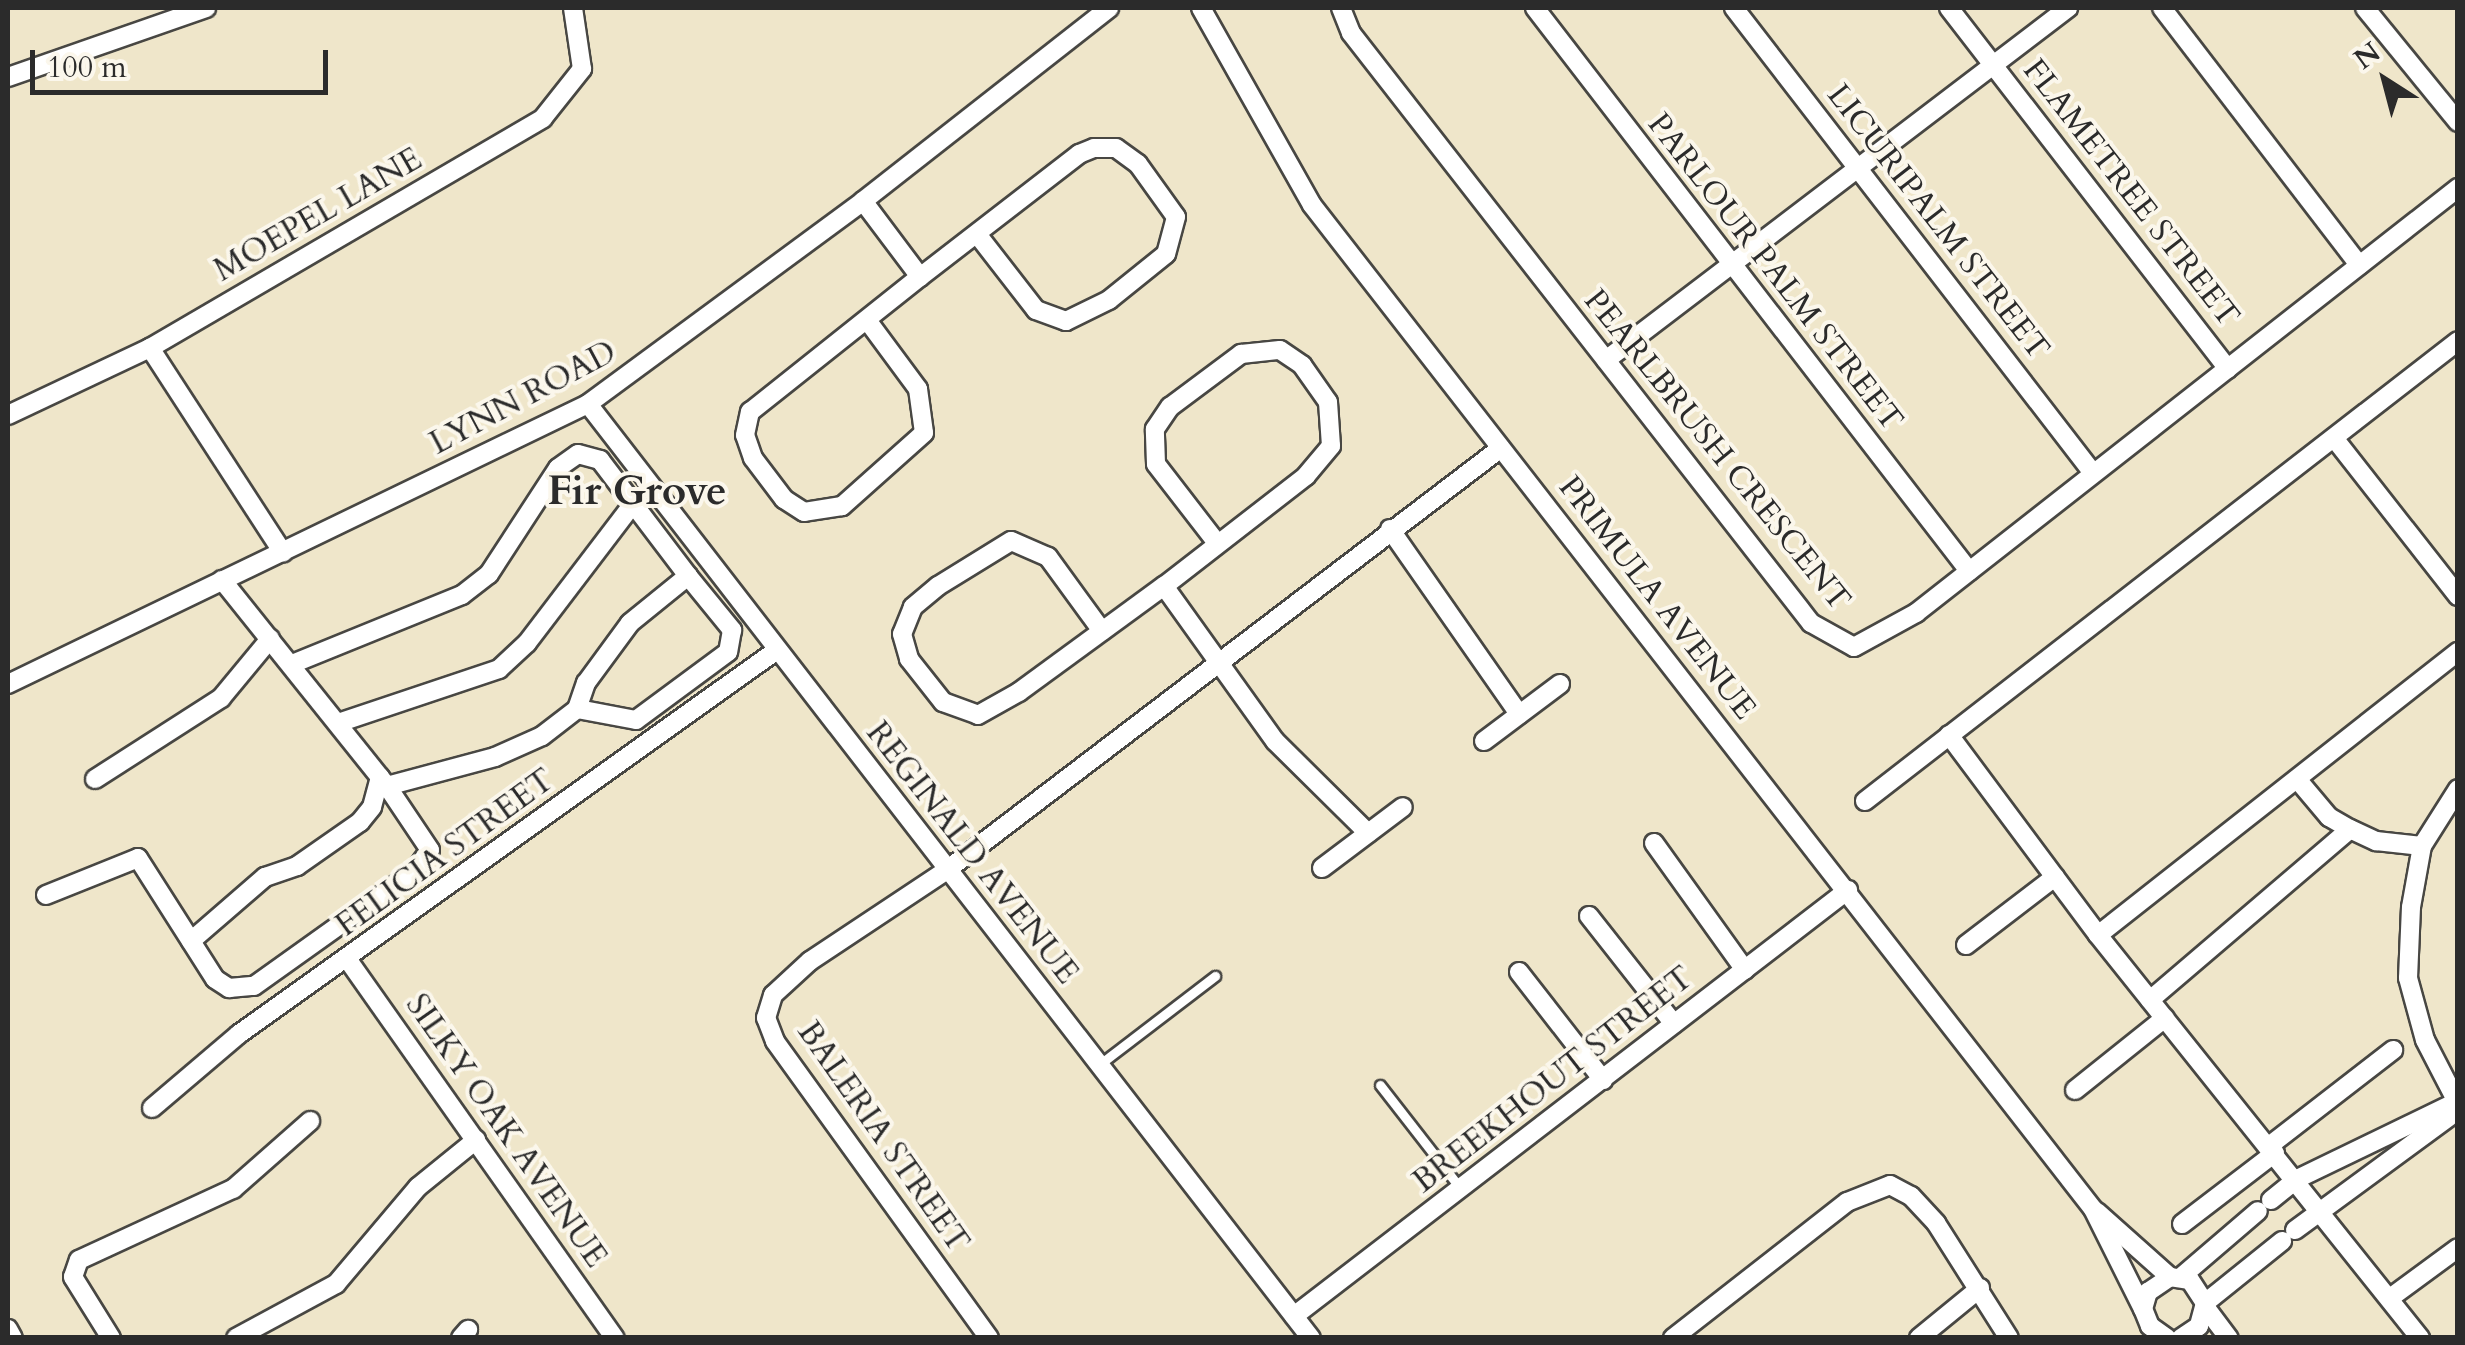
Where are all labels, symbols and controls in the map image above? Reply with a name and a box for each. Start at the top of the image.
scale bar [35,30,332,92]
north arrow [2335,30,2435,130]
text: N [2346,33,2388,78]
text: 100 m [47,47,127,88]
street label: FLAMETREE STREET [2015,52,2247,334]
street label: LICURIPALM STREET [1819,77,2057,367]
street label: PARLOUR PALM STREET [1639,106,1911,438]
street label: MOEPEL LANE [207,140,429,290]
street label: PEARLBRUSH CRESCENT [1576,282,1858,618]
street label: LYNN ROAD [423,333,623,463]
district label: Fir Grove [547,466,727,516]
street label: PRIMULA AVENUE [1550,469,1764,727]
street label: REGINALD AVENUE [858,715,1086,991]
street label: FELICIA STREET [329,761,561,945]
street label: BREEKHOUT STREET [1405,959,1701,1201]
street label: SILKY OAK AVENUE [397,987,615,1275]
street label: BALERIA STREET [789,1014,977,1260]

